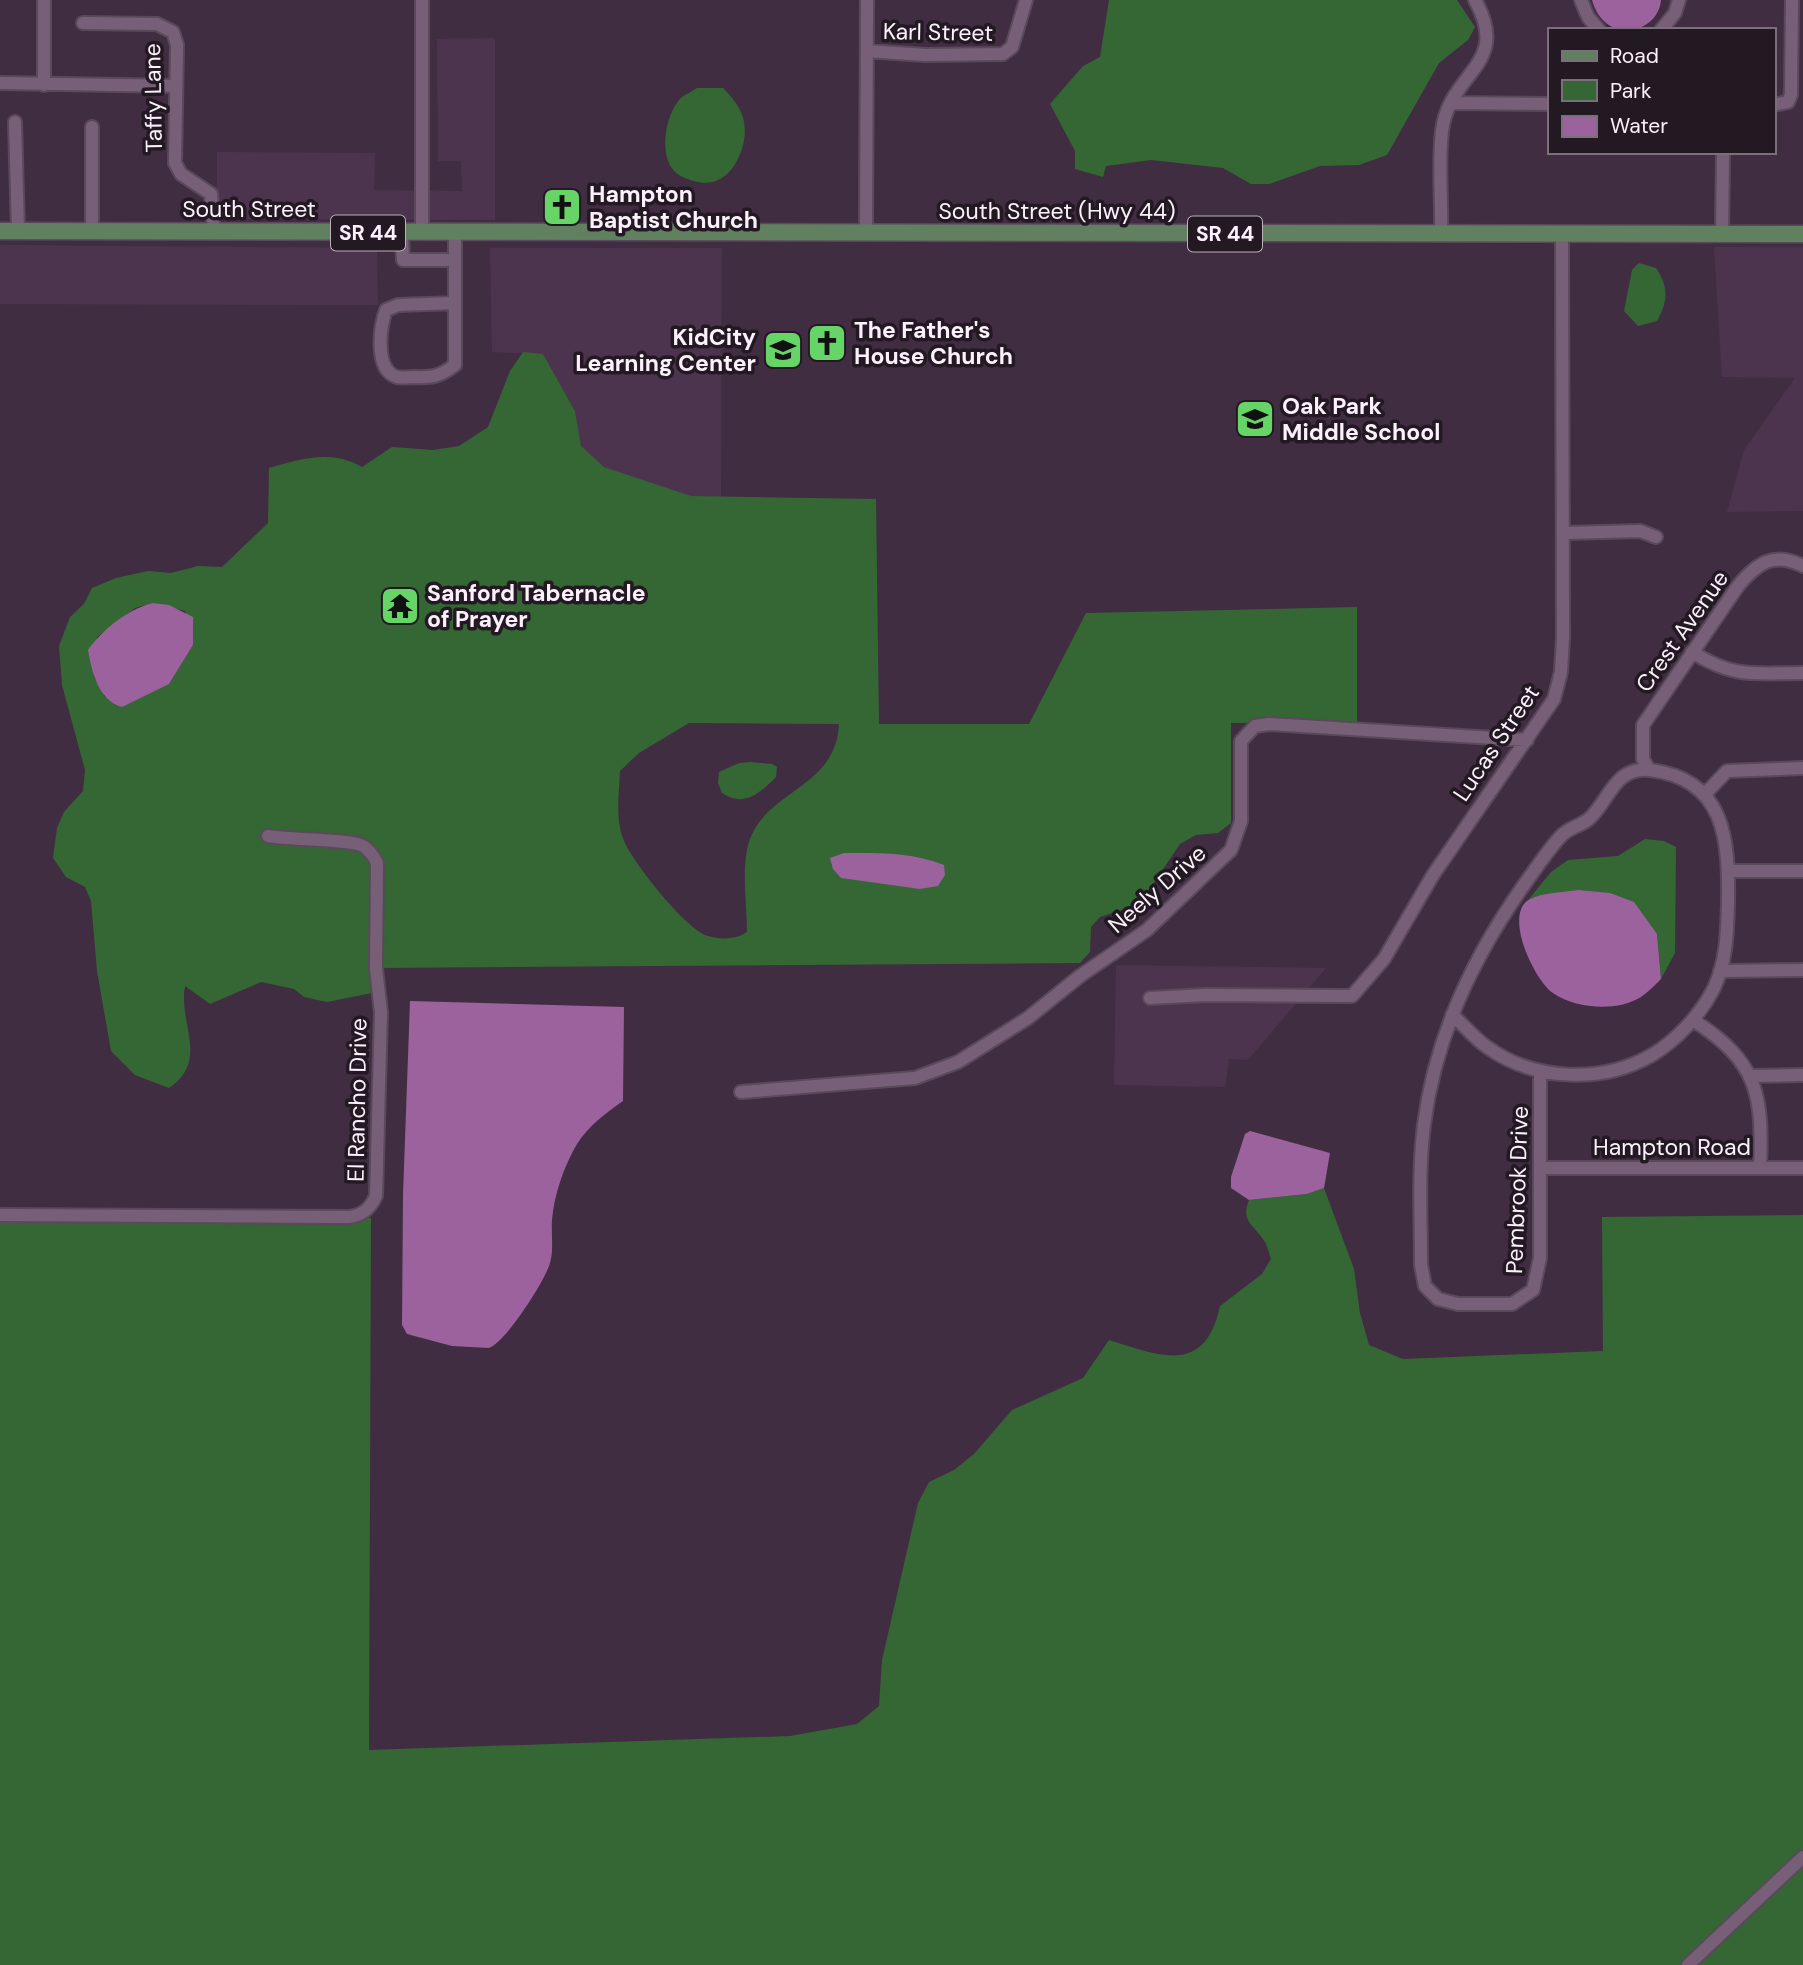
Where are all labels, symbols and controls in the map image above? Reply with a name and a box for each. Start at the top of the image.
street label: Karl Street [883,16,993,48]
legend [1548,28,1775,154]
text: Road [1610,42,1659,70]
street label: Taffy Lane [137,43,169,153]
text: Park [1610,77,1652,105]
text: Water [1610,112,1668,140]
place label: Hampton Baptist Church [589,179,758,235]
church icon: Hampton Baptist Church [541,186,583,228]
street label: South Street [182,194,316,224]
street label: South Street (Hwy 44) [938,196,1176,226]
road number: SR 44 [331,216,405,250]
road number: SR 44 [1188,216,1262,252]
place label: The Father's House Church [854,315,1013,371]
place label: KidCity Learning Center [575,322,756,378]
church icon: The Father's House Church [806,322,848,364]
school or university icon: KidCity Learning Center [762,329,804,371]
place label: Oak Park Middle School [1282,391,1440,447]
school or university icon: Oak Park Middle School [1234,398,1276,440]
street label: Crest Avenue [1629,564,1735,698]
place label: Sanford Tabernacle of Prayer [427,578,646,634]
temple icon: Sanford Tabernacle of Prayer [379,585,421,627]
street label: Lucas Street [1446,679,1546,807]
street label: Neely Drive [1102,838,1212,940]
street label: El Rancho Drive [341,1018,373,1182]
street label: Pembrook Drive [1499,1105,1535,1275]
street label: Hampton Road [1593,1132,1751,1162]

